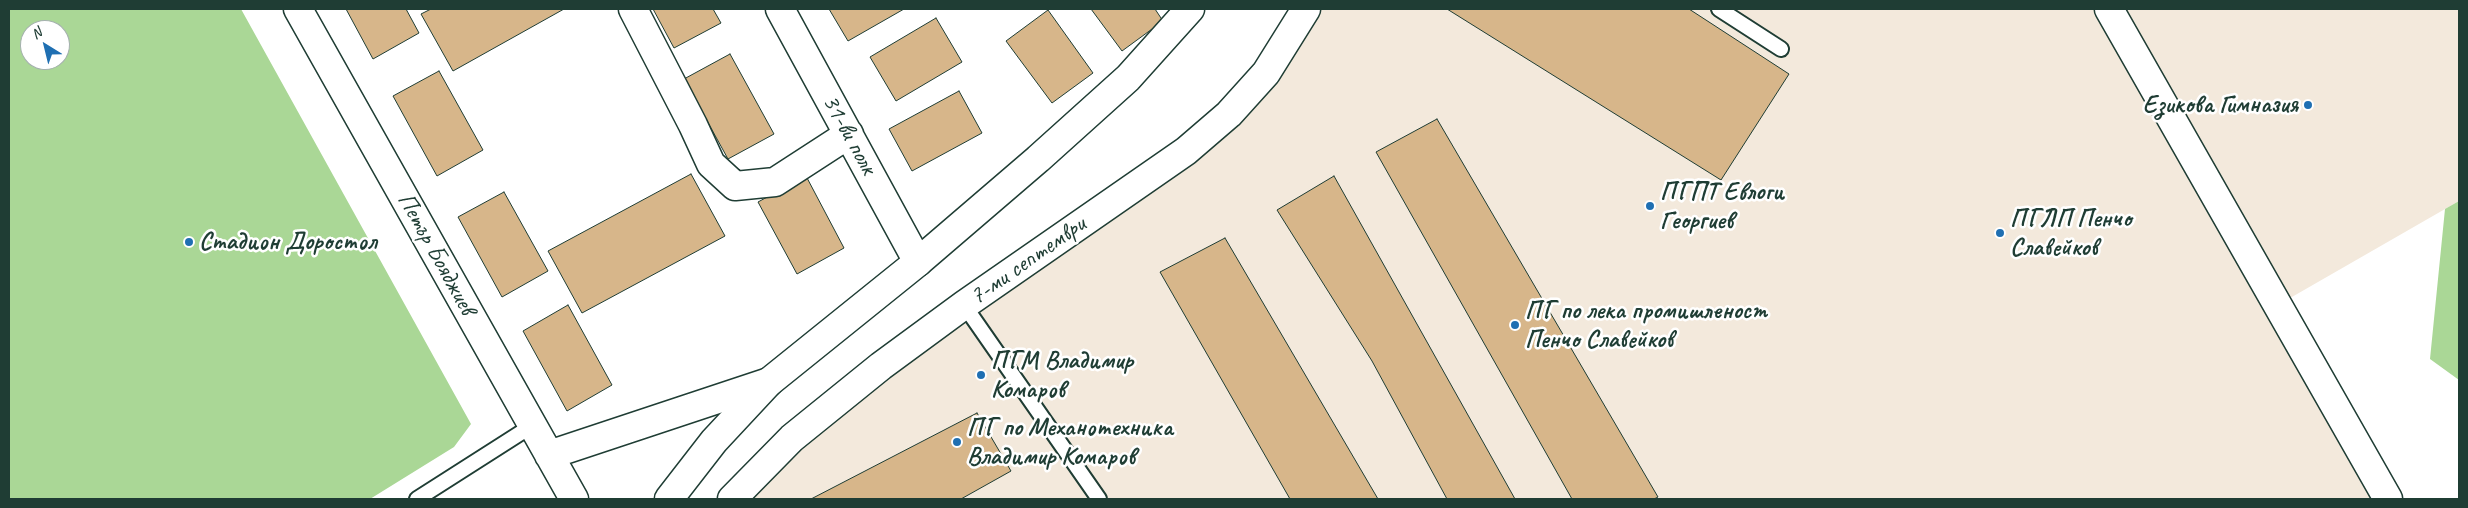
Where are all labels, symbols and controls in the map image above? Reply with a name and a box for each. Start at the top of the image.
north arrow [20,20,70,70]
text: N [28,24,45,43]
street label: 31-ви полк [815,90,883,180]
place label: Езикова Гимназия [2143,90,2298,120]
marker: Езикова Гимназия [2302,99,2314,111]
place label: ПГПТ Евлоги Георгиев [1660,177,1784,236]
street label: Петър Бояджиев [390,188,482,320]
marker: ПГПТ Евлоги Георгиев [1644,200,1656,212]
place label: ПГЛП Пенчо Славейков [2010,204,2132,263]
street label: 7-ми септември [964,210,1092,312]
place label: Стадион Доростол [199,227,377,257]
marker: ПГЛП Пенчо Славейков [1994,227,2006,239]
marker: Стадион Доростол [183,236,195,248]
place label: ПГ по лека промишленост Пенчо Славейков [1525,296,1767,355]
marker: ПГ по лека промишленост Пенчо Славейков [1509,319,1521,331]
place label: ПГМ Владимир Комаров [991,346,1133,405]
marker: ПГМ Владимир Комаров [975,369,987,381]
place label: ПГ по Механотехника Владимир Комаров [967,413,1173,472]
marker: ПГ по Механотехника Владимир Комаров [951,436,963,448]

